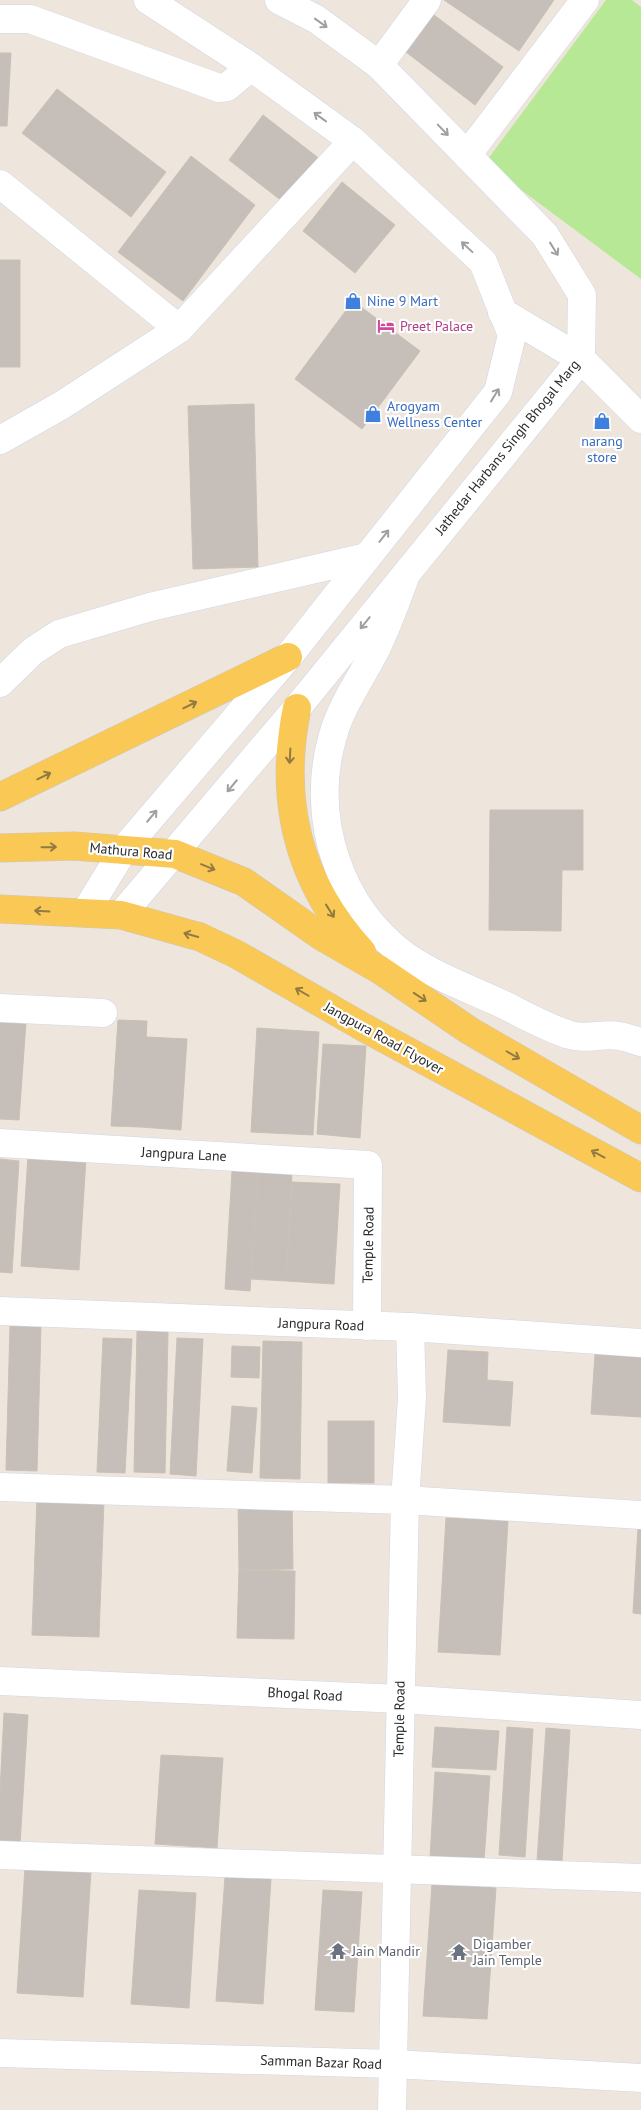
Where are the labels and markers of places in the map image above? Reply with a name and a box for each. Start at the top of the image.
shop icon: Nine 9 Mart [343,291,363,311]
place label: Nine 9 Mart [367,292,438,310]
hotel icon: Preet Palace [376,316,396,336]
place label: Preet Palace [400,317,473,335]
place label: Arogyam Wellness Center [387,397,483,431]
shop icon: Arogyam Wellness Center [363,404,383,424]
shop icon: narang store [592,411,612,431]
place label: narang store [581,432,623,466]
place label: Digamber Jain Temple [472,1935,542,1969]
temple icon: Jain Mandir [328,1941,348,1961]
place label: Jain Mandir [351,1942,420,1960]
temple icon: Digamber Jain Temple [449,1942,469,1962]

